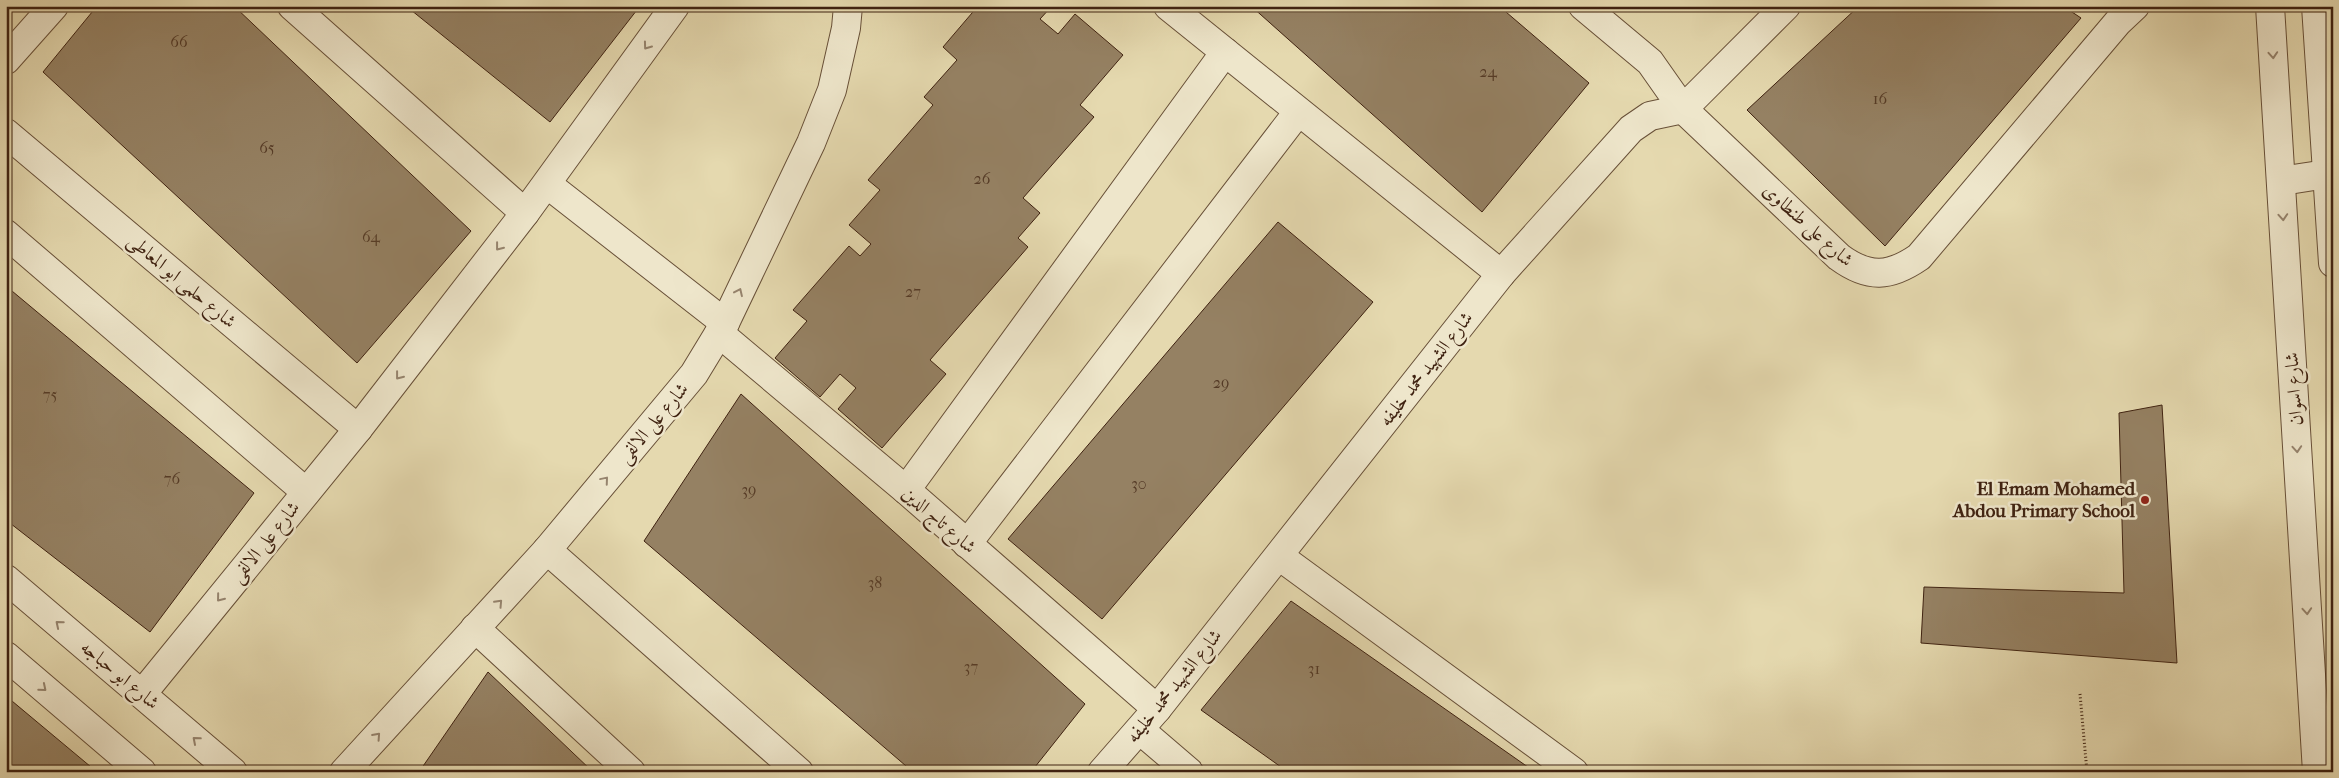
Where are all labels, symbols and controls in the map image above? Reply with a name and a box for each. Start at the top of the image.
house number: 66 [170,32,188,51]
one-way arrow [644,40,653,50]
one-way arrow [2267,51,2278,59]
house number: 24 [1479,62,1497,81]
house number: 16 [1873,89,1887,108]
house number: 65 [259,138,275,157]
house number: 26 [974,169,991,188]
street label: شارع على طنطاوى [1756,179,1858,274]
one-way arrow [2277,213,2288,221]
house number: 64 [362,227,381,246]
street label: شارع حلمى ابو المعاطى [121,229,241,336]
one-way arrow [496,241,504,250]
house number: 27 [905,282,921,301]
one-way arrow [733,288,744,297]
street label: شارع الشهيد محمد خليفه [1374,307,1481,433]
street label: شارع اسوان [2280,351,2312,426]
one-way arrow [396,370,405,380]
house number: 29 [1213,373,1229,392]
street label: شارع على الالفى [613,378,696,470]
house number: 75 [43,385,57,404]
one-way arrow [2292,445,2303,453]
house number: 76 [164,469,181,488]
house number: 30 [1131,474,1147,493]
one-way arrow [599,477,607,486]
place label: El Emam Mohamed Abdou Primary School [1952,478,2136,522]
house number: 39 [742,480,756,499]
street label: شارع تاج الدين [893,482,981,563]
marker: El Emam Mohamed Abdou Primary School [2139,494,2151,506]
street label: شارع على الالفى [226,497,307,590]
house number: 38 [868,573,882,592]
one-way arrow [217,592,226,601]
one-way arrow [493,600,502,609]
one-way arrow [2302,608,2313,616]
one-way arrow [56,621,65,629]
street label: شارع الشهيد محمد خليفه [1122,625,1229,750]
street label: شارع ابو حباجه [74,636,164,717]
house number: 37 [964,657,978,676]
house number: 31 [1308,659,1320,678]
one-way arrow [38,682,47,691]
one-way arrow [371,732,380,741]
one-way arrow [193,737,202,746]

